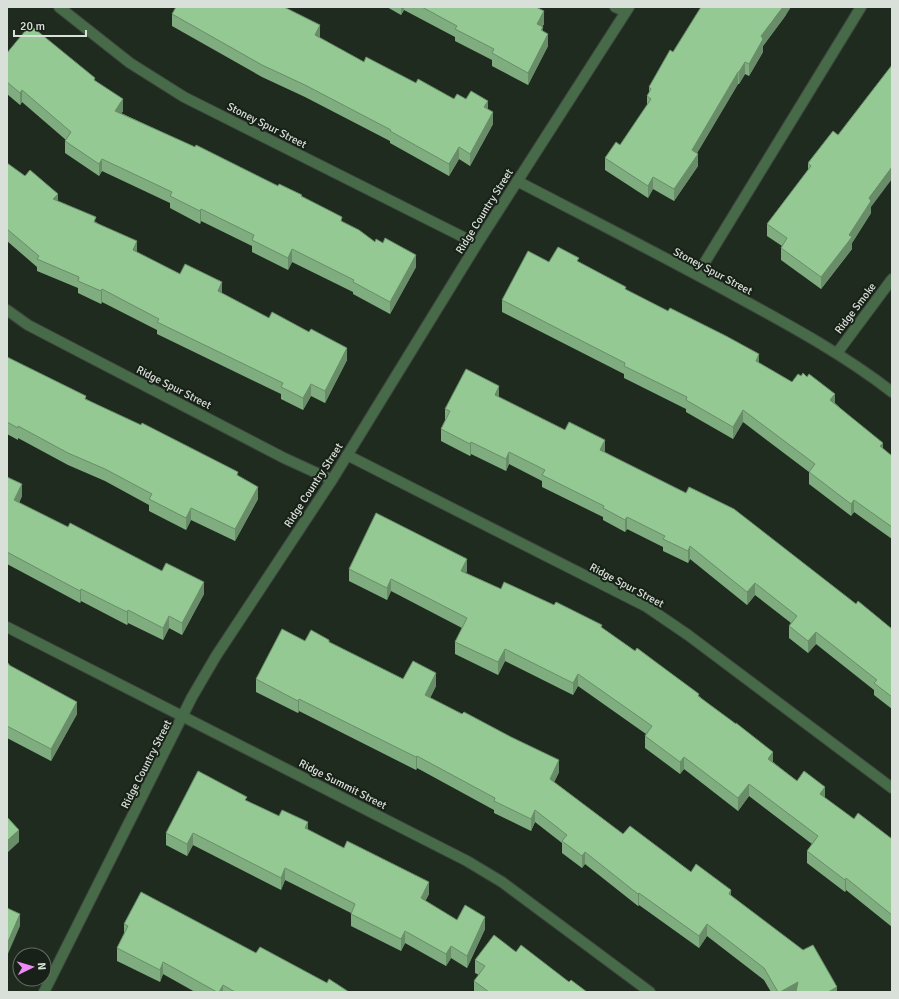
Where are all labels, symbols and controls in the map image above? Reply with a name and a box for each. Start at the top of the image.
scale bar [14,12,86,38]
text: 20 m [20,19,45,34]
street label: Stoney Spur Street [225,100,309,151]
street label: Ridge Country Street [453,166,516,256]
street label: Stoney Spur Street [671,245,755,298]
street label: Ridge Smoke [832,280,879,336]
street label: Ridge Spur Street [134,363,213,412]
street label: Ridge Country Street [281,441,346,530]
street label: Ridge Spur Street [587,560,666,611]
street label: Ridge Country Street [118,718,175,811]
street label: Ridge Summit Street [297,757,389,812]
north arrow [12,947,52,987]
text: N [35,962,48,971]

